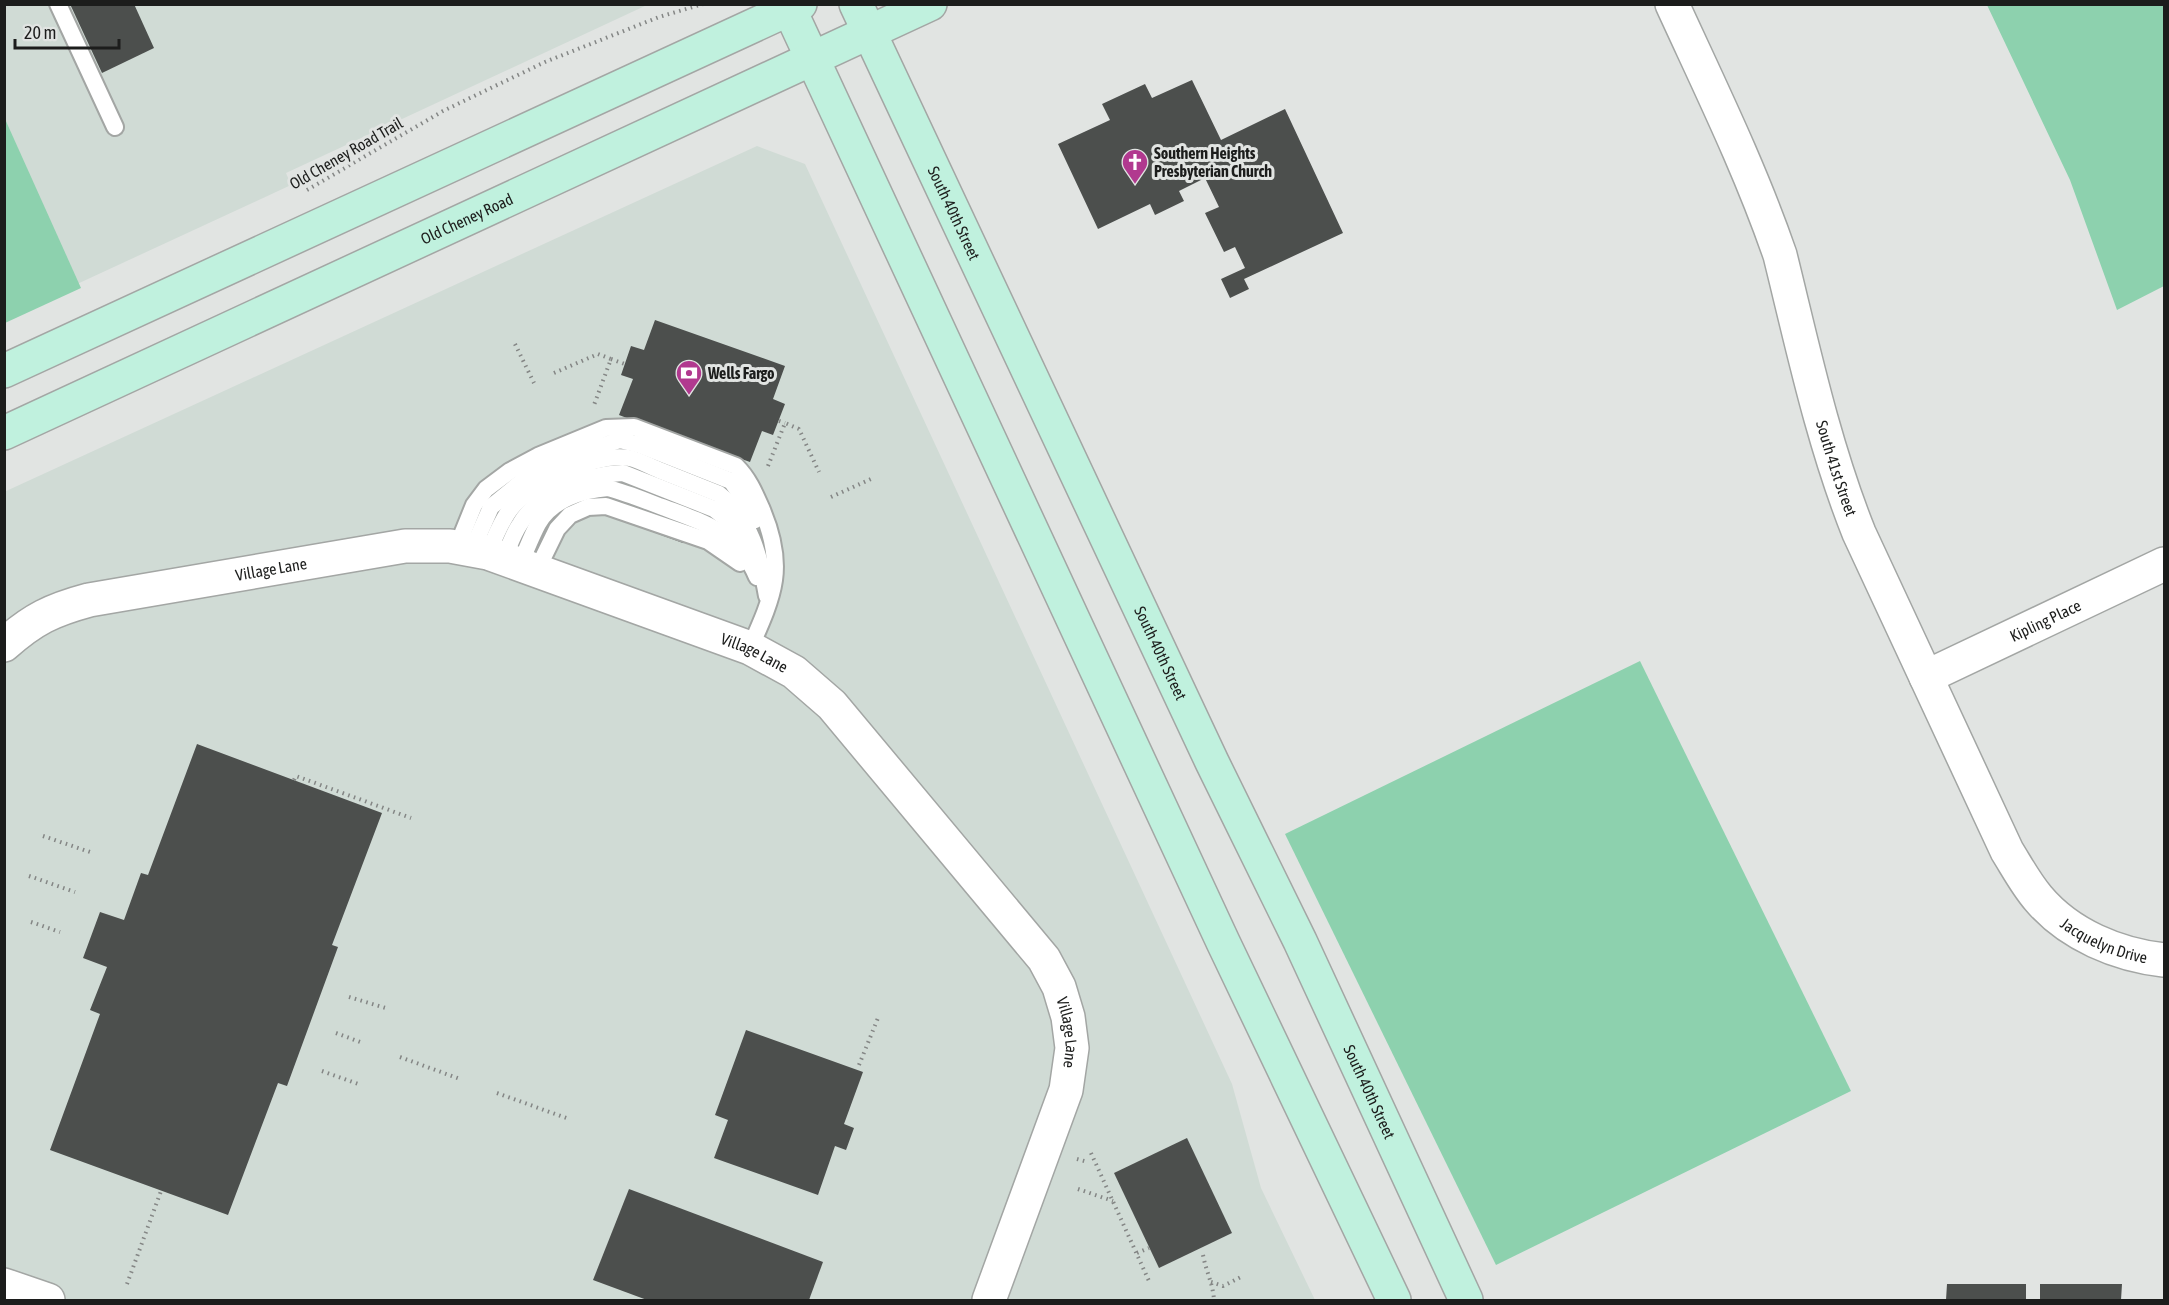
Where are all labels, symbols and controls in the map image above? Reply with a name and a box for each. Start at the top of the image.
scale bar [15,12,118,50]
text: 20 m [24,22,56,43]
street label: Old Cheney Road Trail [286,113,407,194]
place label: Southern Heights Presbyterian Church [1154,144,1272,180]
church icon: Southern Heights Presbyterian Church [1120,147,1150,185]
street label: South 40th Street [925,163,984,263]
street label: Old Cheney Road [418,189,516,248]
bank icon: Wells Fargo [674,358,704,396]
place label: Wells Fargo [707,364,775,382]
street label: South 41st Street [1813,418,1861,519]
street label: Village Lane [234,554,308,584]
street label: Kipling Place [2007,596,2084,645]
street label: South 40th Street [1131,603,1191,703]
street label: Village Lane [718,629,791,676]
street label: Jacquelyn Drive [2057,914,2149,966]
street label: Village Lane [1053,995,1081,1069]
street label: South 40th Street [1340,1042,1399,1142]

